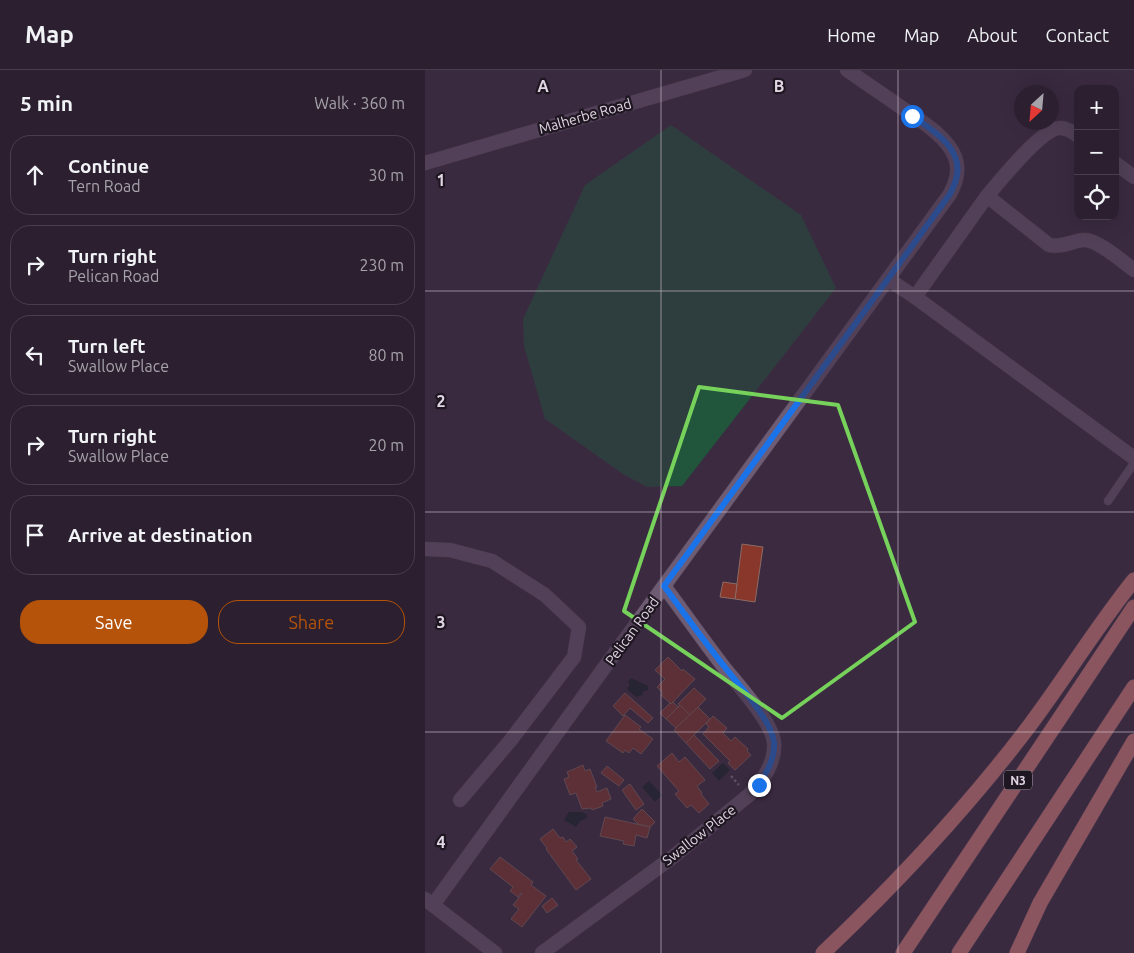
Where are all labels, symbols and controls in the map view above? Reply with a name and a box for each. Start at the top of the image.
text: Map [25,21,74,48]
text: Home [827,25,876,45]
text: Map [904,25,939,45]
text: About [967,25,1017,45]
text: Contact [1045,25,1109,45]
text: A [537,77,549,95]
text: B [774,77,784,95]
north arrow [1014,85,1059,130]
map controls [1074,85,1119,220]
button: + [1074,85,1119,130]
text: 5 min [20,91,73,115]
text: Walk · 360 m [314,94,405,112]
street label: Malherbe Road [537,95,633,137]
route start [901,105,924,128]
button: − [1074,130,1119,175]
text: Continue [68,155,149,177]
icon: ahead [21,161,49,189]
text: 30 m [368,166,404,184]
text: 1 [436,171,446,189]
button: locate [1074,175,1119,220]
text: Tern Road [68,177,141,195]
text: Turn right [68,245,156,267]
icon: right [21,251,49,279]
text: 230 m [359,256,404,274]
text: Pelican Road [68,267,159,285]
text: Turn left [68,335,146,357]
icon: left [21,341,49,369]
text: 80 m [368,346,404,364]
text: Swallow Place [68,357,169,375]
text: 2 [436,392,446,410]
text: Turn right [68,425,156,447]
icon: right [21,431,49,459]
text: 20 m [368,436,404,454]
text: Swallow Place [68,447,169,465]
icon: arrive [21,521,49,549]
text: Arrive at destination [68,524,253,546]
street label: Pelican Road [602,594,662,668]
button: Save [20,600,208,644]
button: Share [218,600,405,644]
text: 3 [436,613,446,631]
road number: N3 [1004,770,1032,790]
route end [748,774,771,797]
street label: Swallow Place [659,801,739,869]
text: 4 [436,833,446,851]

